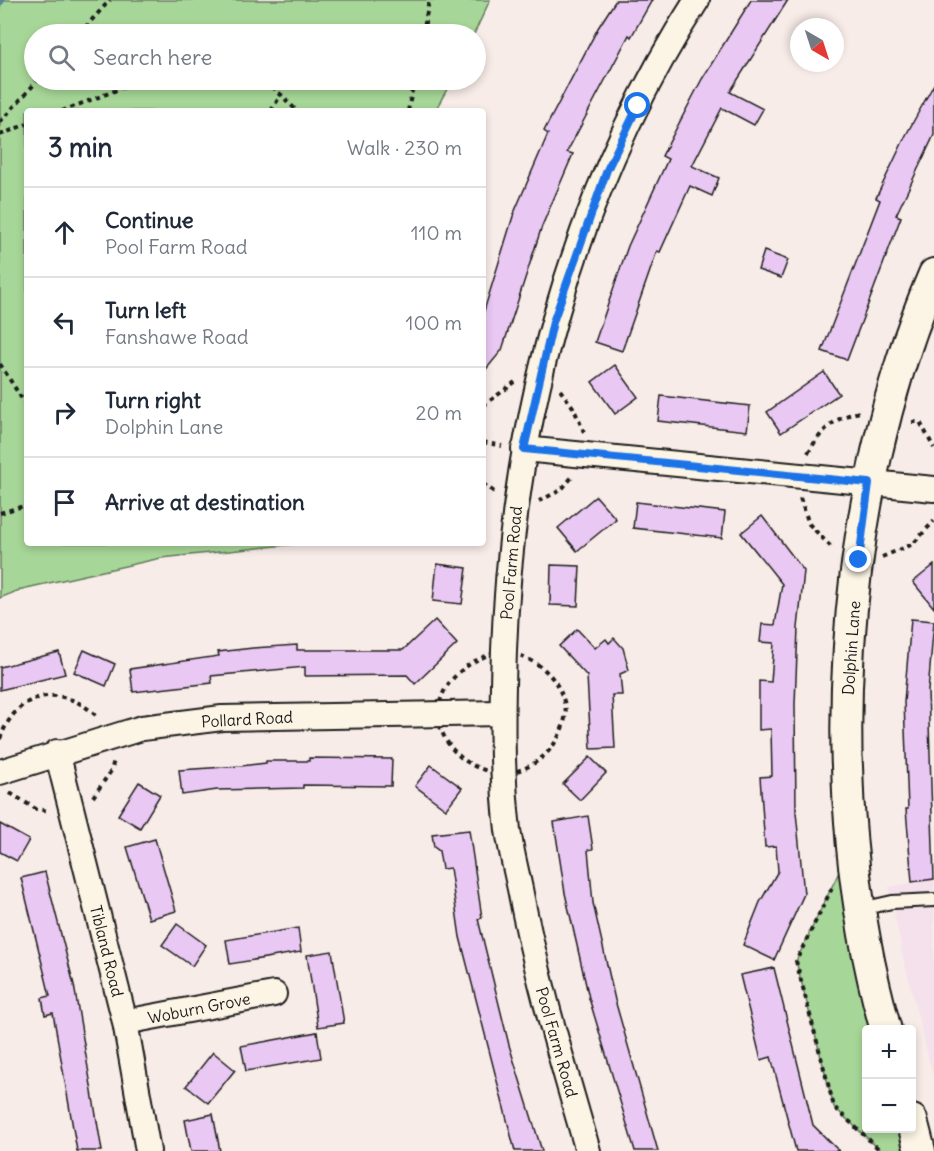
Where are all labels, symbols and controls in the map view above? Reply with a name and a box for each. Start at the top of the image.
north arrow [790,18,844,72]
search box [24,24,486,90]
icon: search [45,41,78,74]
text: Search here [93,43,212,71]
route start [624,92,650,118]
text: 3 min [48,131,113,164]
text: Walk · 230 m [347,135,462,160]
text: Continue [105,206,194,234]
icon: ahead [48,216,81,249]
text: 110 m [411,220,462,245]
text: Pool Farm Road [105,234,247,259]
text: Turn left [105,296,186,324]
icon: left [48,306,81,339]
text: 100 m [405,310,462,335]
text: Fanshawe Road [105,324,249,349]
text: Turn right [105,386,201,414]
icon: right [48,396,81,429]
text: 20 m [416,400,462,425]
text: Dolphin Lane [105,414,223,439]
icon: arrive [48,486,81,519]
text: Arrive at destination [105,488,305,516]
street label: Pool Farm Road [496,505,526,621]
route end [845,546,871,572]
street label: Dolphin Lane [838,600,864,696]
street label: Pollard Road [201,707,293,731]
street label: Tibland Road [86,903,128,999]
street label: Pool Farm Road [532,984,582,1100]
street label: Woburn Grove [146,988,252,1028]
map controls [862,1025,916,1133]
button: + [862,1025,916,1079]
button: − [862,1079,916,1133]

